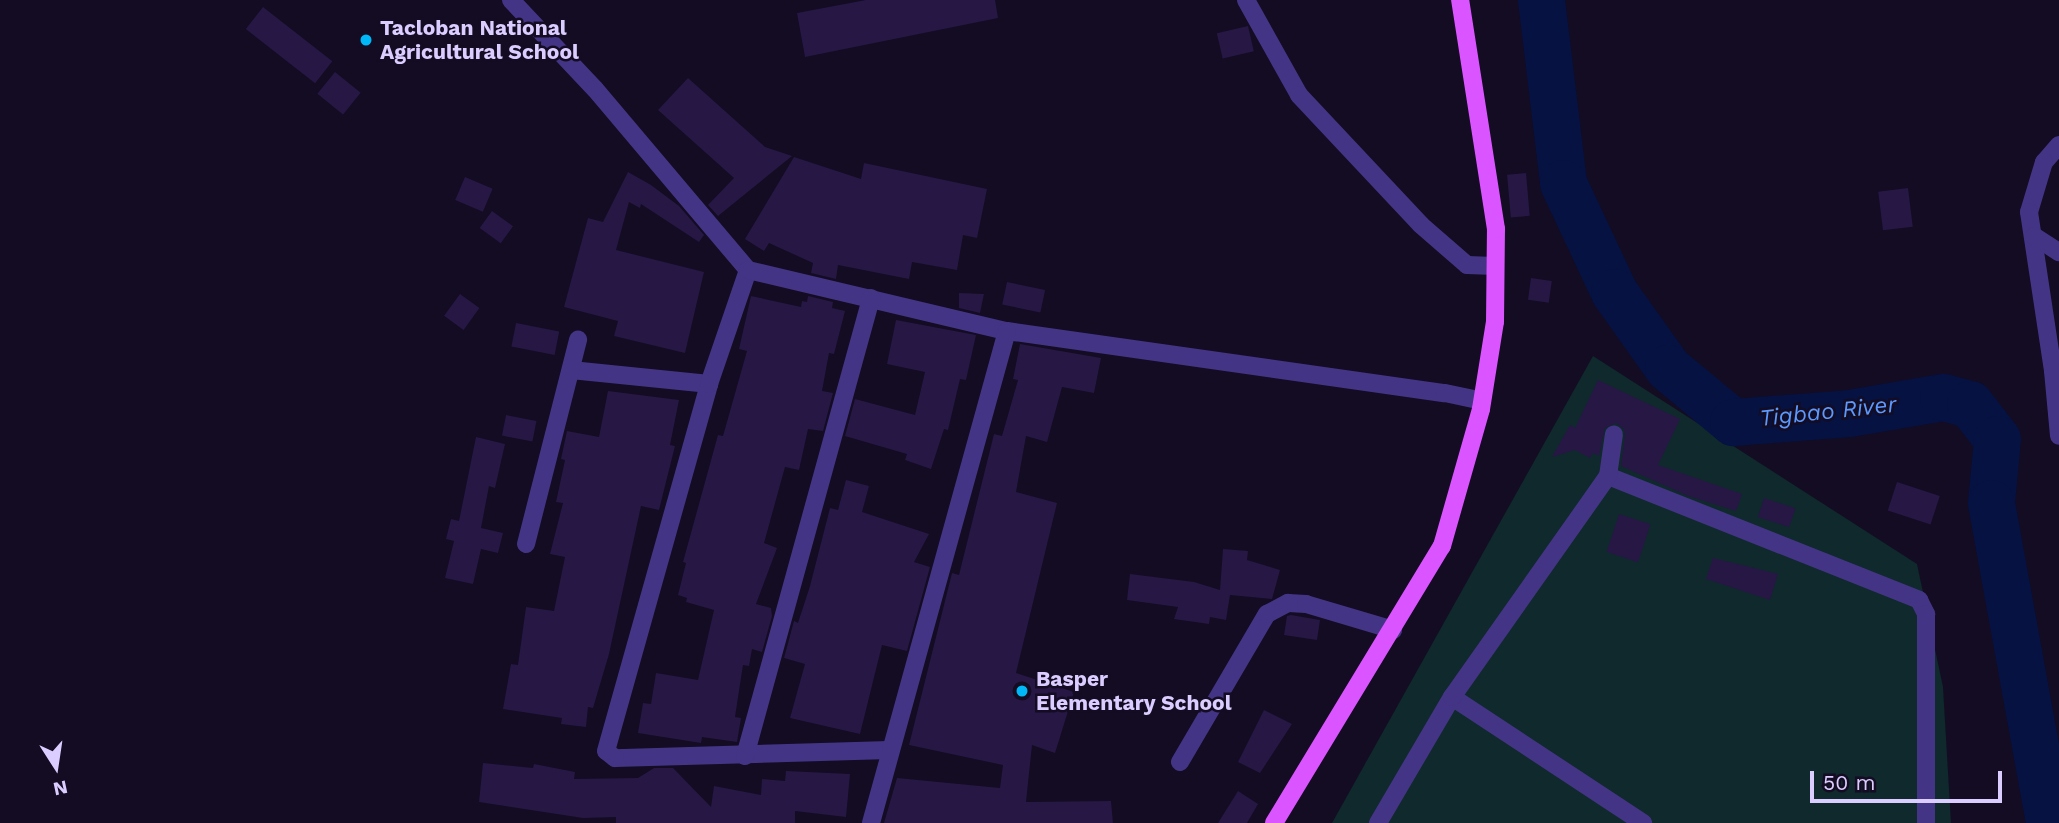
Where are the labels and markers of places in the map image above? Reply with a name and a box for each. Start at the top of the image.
place label: Tacloban National Agricultural School [380,15,579,65]
marker: Tacloban National Agricultural School [358,32,374,48]
place label: Basper Elementary School [1036,666,1232,716]
marker: Basper Elementary School [1014,683,1030,699]

